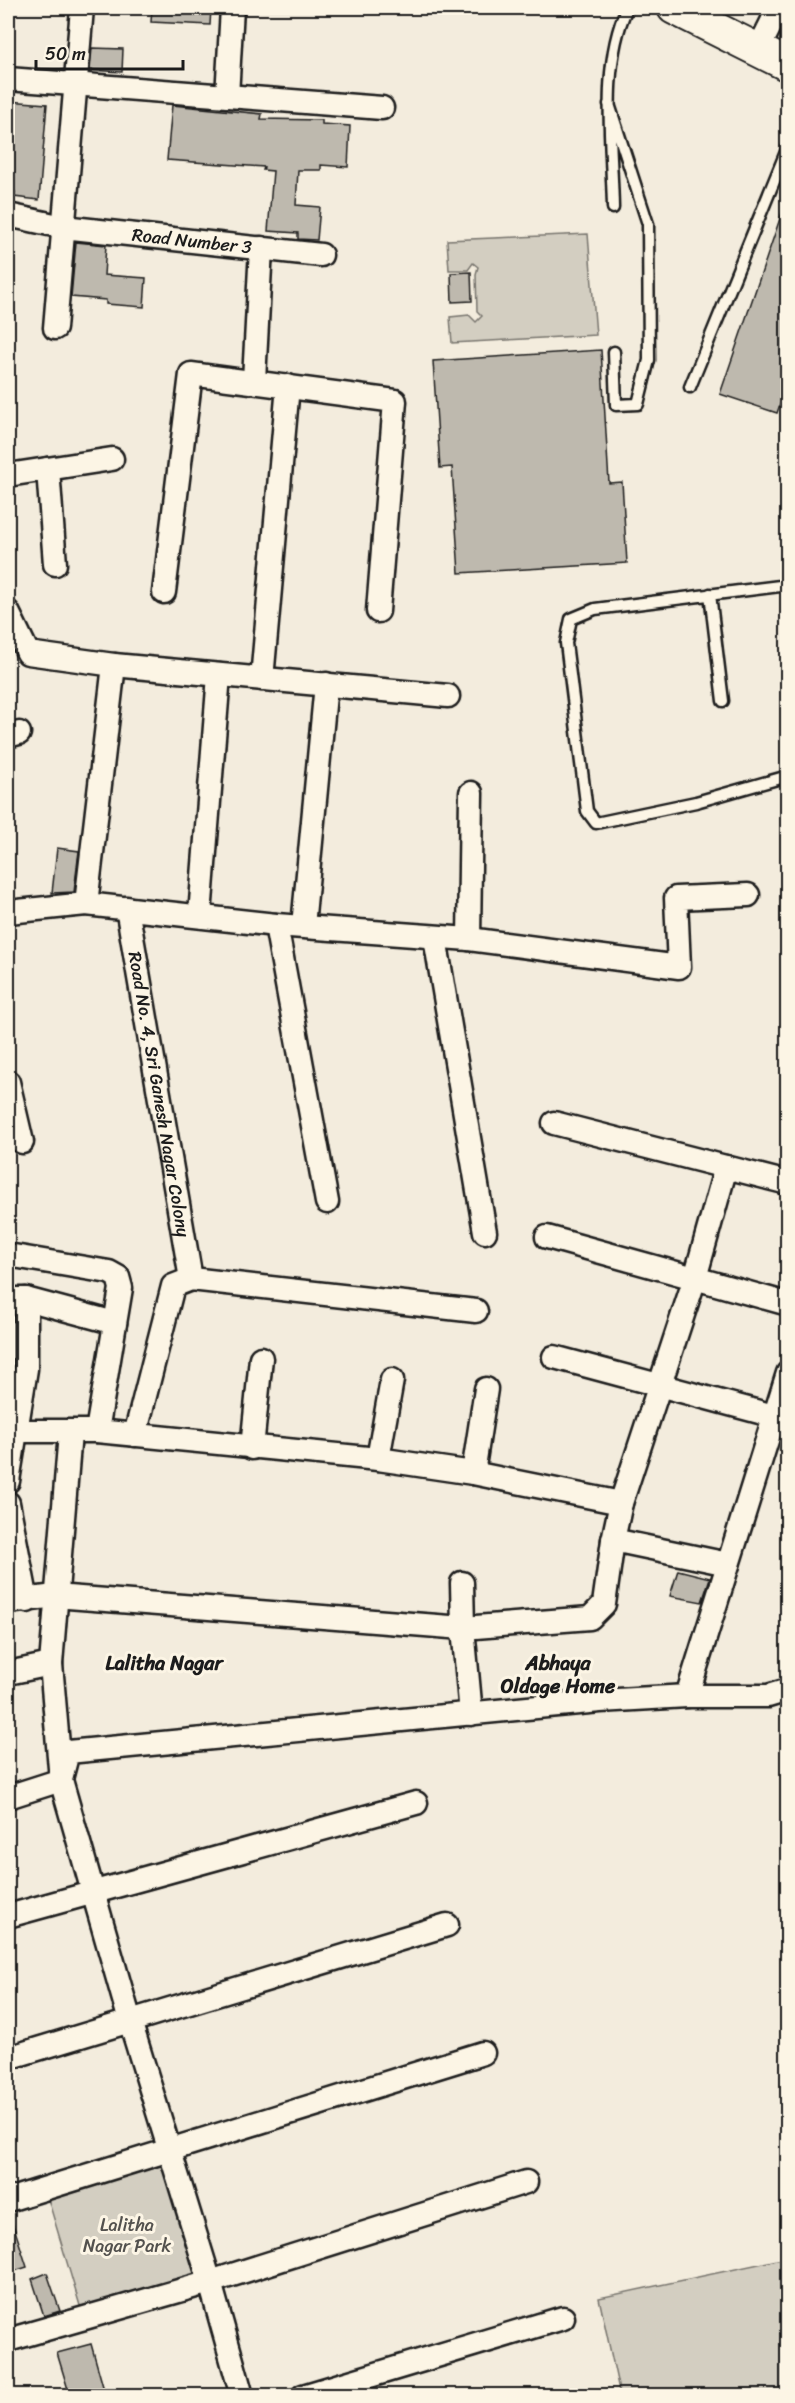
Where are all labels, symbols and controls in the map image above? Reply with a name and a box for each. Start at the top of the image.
scale bar [36,33,183,71]
text: 50 m [45,38,86,70]
street label: Road Number 3 [130,219,254,263]
street label: Road No. 4, Sri Ganesh Nagar Colony [119,949,200,1240]
district label: Lalitha Nagar [105,1646,224,1681]
district label: Abhaya Oldage Home [501,1646,616,1704]
park label: Lalitha Nagar Park [83,2209,172,2262]

